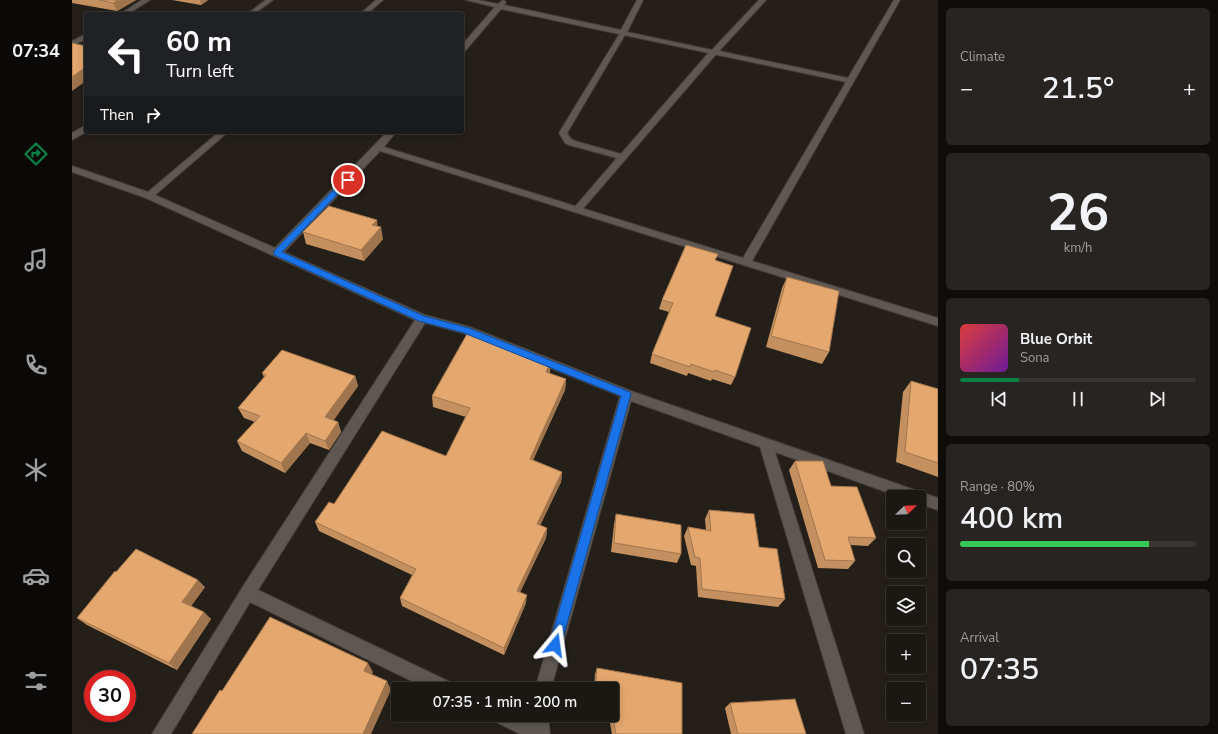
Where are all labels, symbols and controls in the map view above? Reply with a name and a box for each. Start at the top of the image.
text: 60 m [166,23,232,61]
icon: left [100,28,152,80]
text: 07:34 [12,39,60,63]
text: Climate [960,48,1005,66]
text: Turn left [166,59,234,83]
text: 21.5° [1042,68,1114,109]
text: − [960,74,973,104]
text: + [1183,74,1196,104]
icon: right [142,104,164,126]
text: Then [100,105,134,125]
icon: directions [22,140,50,168]
pin [331,163,365,197]
icon: arrive [337,169,359,191]
text: 26 [1047,177,1109,248]
text: km/h [1064,239,1092,257]
icon: music [22,246,50,274]
text: Blue Orbit [1020,329,1092,349]
text: Sona [1020,349,1050,367]
icon: phone [22,351,50,379]
icon: previous [988,388,1010,410]
icon: pause [1067,388,1089,410]
icon: next [1146,388,1168,410]
icon: climate [22,456,50,484]
text: Range · 80% [960,478,1035,496]
north arrow [886,490,926,530]
map controls [886,490,926,722]
text: 400 km [960,498,1063,539]
button: search [886,538,926,578]
icon: car [22,562,50,590]
button: layers [886,586,926,626]
position arrow [534,624,576,666]
text: Arrival [960,629,999,647]
button: + [886,634,926,674]
text: 07:35 [960,649,1039,690]
icon: filters [22,667,50,695]
speed limit sign: 30 [84,670,136,722]
button: − [886,682,926,722]
text: 07:35 · 1 min · 200 m [433,692,577,712]

